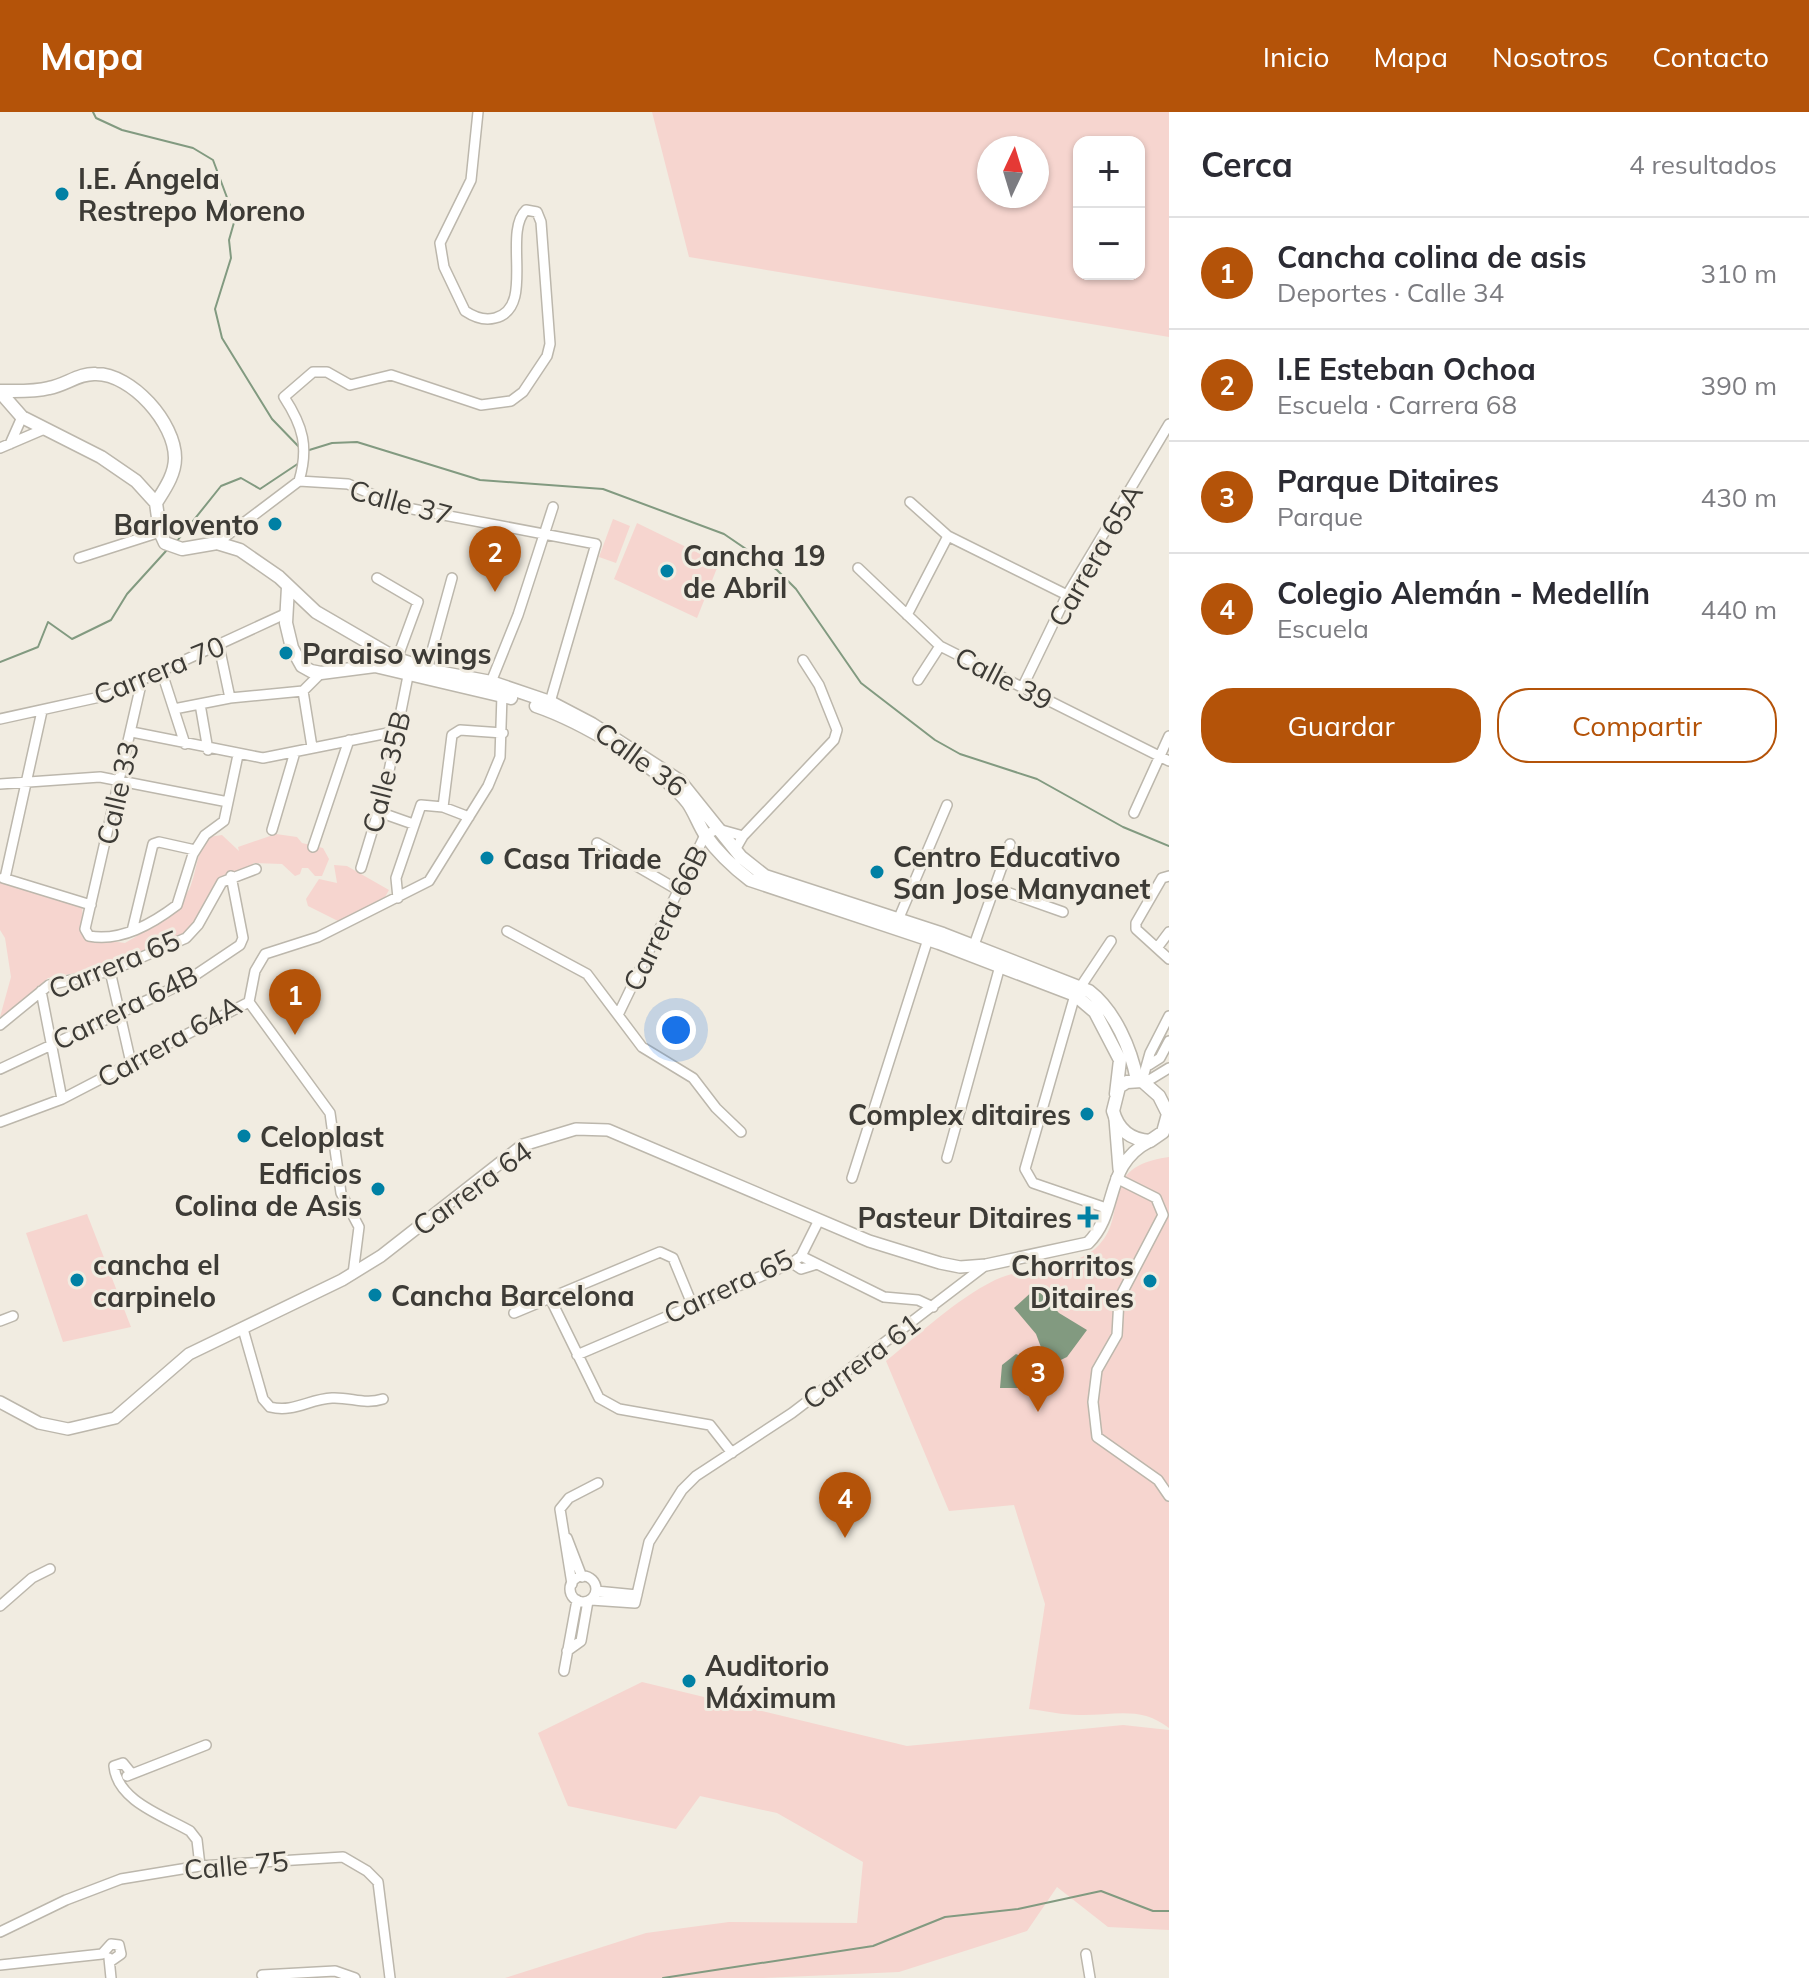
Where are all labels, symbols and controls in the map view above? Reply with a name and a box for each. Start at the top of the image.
text: Mapa [40,32,144,80]
text: Inicio [1263,39,1330,74]
text: Mapa [1374,39,1448,74]
text: Nosotros [1492,39,1608,74]
text: Contacto [1652,39,1769,74]
north arrow [977,136,1049,208]
map controls [1073,136,1145,280]
button: + [1073,136,1145,208]
text: Cerca [1201,143,1293,186]
text: 4 resultados [1629,148,1777,181]
place label: I.E. Ángela Restrepo Moreno [78,161,305,228]
marker: I.E. Ángela Restrepo Moreno [53,185,71,203]
button: − [1073,208,1145,280]
text: Cancha colina de asis [1277,238,1587,276]
text: 1 [1219,257,1235,290]
text: 310 m [1701,257,1777,290]
text: Deportes · Calle 34 [1277,276,1504,309]
text: I.E Esteban Ochoa [1277,350,1536,388]
text: 2 [1219,369,1235,402]
text: 390 m [1701,369,1777,402]
text: Escuela · Carrera 68 [1277,388,1517,421]
text: Parque Ditaires [1277,462,1499,500]
street label: Calle 37 [346,472,456,532]
street label: Carrera 65A [1040,477,1150,633]
text: 3 [1219,481,1235,514]
text: 430 m [1701,481,1777,514]
text: Parque [1277,500,1363,533]
place label: Barlovento [113,507,259,542]
marker: Barlovento [266,515,284,533]
pin: 2 [469,526,521,592]
place label: Cancha 19 de Abril [683,538,826,605]
marker: Cancha 19 de Abril [658,562,676,580]
text: Colegio Alemán - Medellín [1277,574,1650,612]
text: 4 [1219,593,1235,626]
text: 440 m [1701,593,1777,626]
text: Escuela [1277,612,1369,645]
street label: Carrera 70 [88,628,230,712]
place label: Paraiso wings [302,636,492,671]
street label: Calle 39 [949,639,1059,717]
marker: Paraiso wings [277,644,295,662]
button: Guardar [1201,688,1481,763]
button: Compartir [1497,688,1777,763]
street label: Calle 35B [354,708,418,836]
street label: Calle 36 [588,714,694,804]
street label: Calle 33 [88,738,146,848]
street label: Carrera 66B [615,839,715,997]
place label: Centro Educativo San Jose Manyanet [893,839,1151,906]
place label: Casa Triade [503,841,662,876]
marker: Casa Triade [478,849,496,867]
marker: Centro Educativo San Jose Manyanet [868,863,886,881]
street label: Carrera 65 [43,922,185,1006]
street label: Carrera 64B [46,957,204,1057]
pin: 1 [269,969,321,1035]
street label: Carrera 64A [91,987,247,1095]
your location [656,1010,696,1050]
place label: Complex ditaires [848,1097,1071,1132]
marker: Complex ditaires [1078,1105,1096,1123]
place label: Celoplast [260,1119,384,1154]
marker: Celoplast [235,1127,253,1145]
street label: Carrera 64 [406,1133,539,1243]
place label: Edficios Colina de Asis [174,1156,362,1223]
marker: Edficios Colina de Asis [369,1180,387,1198]
place label: Pasteur Ditaires [857,1200,1072,1235]
marker: Pasteur Ditaires [1079,1208,1097,1226]
street label: Carrera 65 [658,1241,798,1331]
place label: cancha el carpinelo [93,1247,220,1314]
place label: Chorritos Ditaires [1011,1248,1134,1315]
marker: cancha el carpinelo [68,1271,86,1289]
marker: Chorritos Ditaires [1141,1272,1159,1290]
place label: Cancha Barcelona [391,1278,635,1313]
marker: Cancha Barcelona [366,1286,384,1304]
street label: Carrera 61 [795,1305,927,1417]
pin: 3 [1012,1346,1064,1412]
pin: 4 [819,1472,871,1538]
place label: Auditorio Máximum [705,1648,836,1715]
marker: Auditorio Máximum [680,1672,698,1690]
street label: Calle 75 [182,1843,290,1887]

